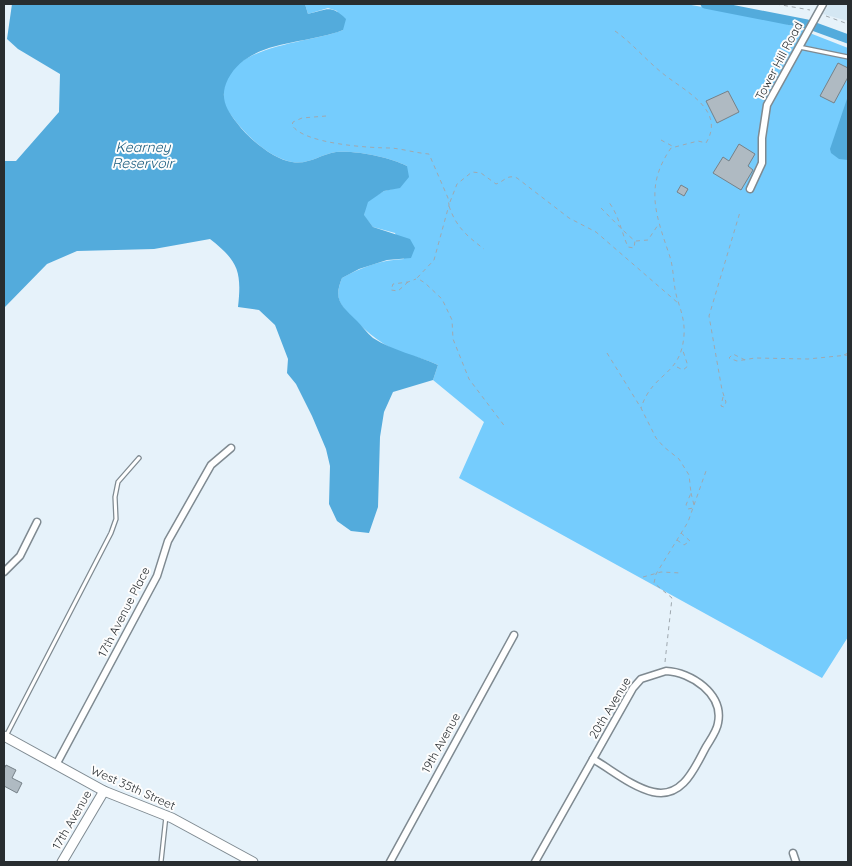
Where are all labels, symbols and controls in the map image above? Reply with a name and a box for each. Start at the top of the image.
street label: Tower Hill Road [752,19,805,102]
water label: Kearney Reservoir [112,138,176,172]
street label: 17th Avenue Place [94,564,153,659]
street label: 20th Avenue [585,674,634,741]
street label: 19th Avenue [418,710,463,775]
street label: West 35th Street [89,762,178,813]
street label: 17th Avenue [49,787,95,852]

